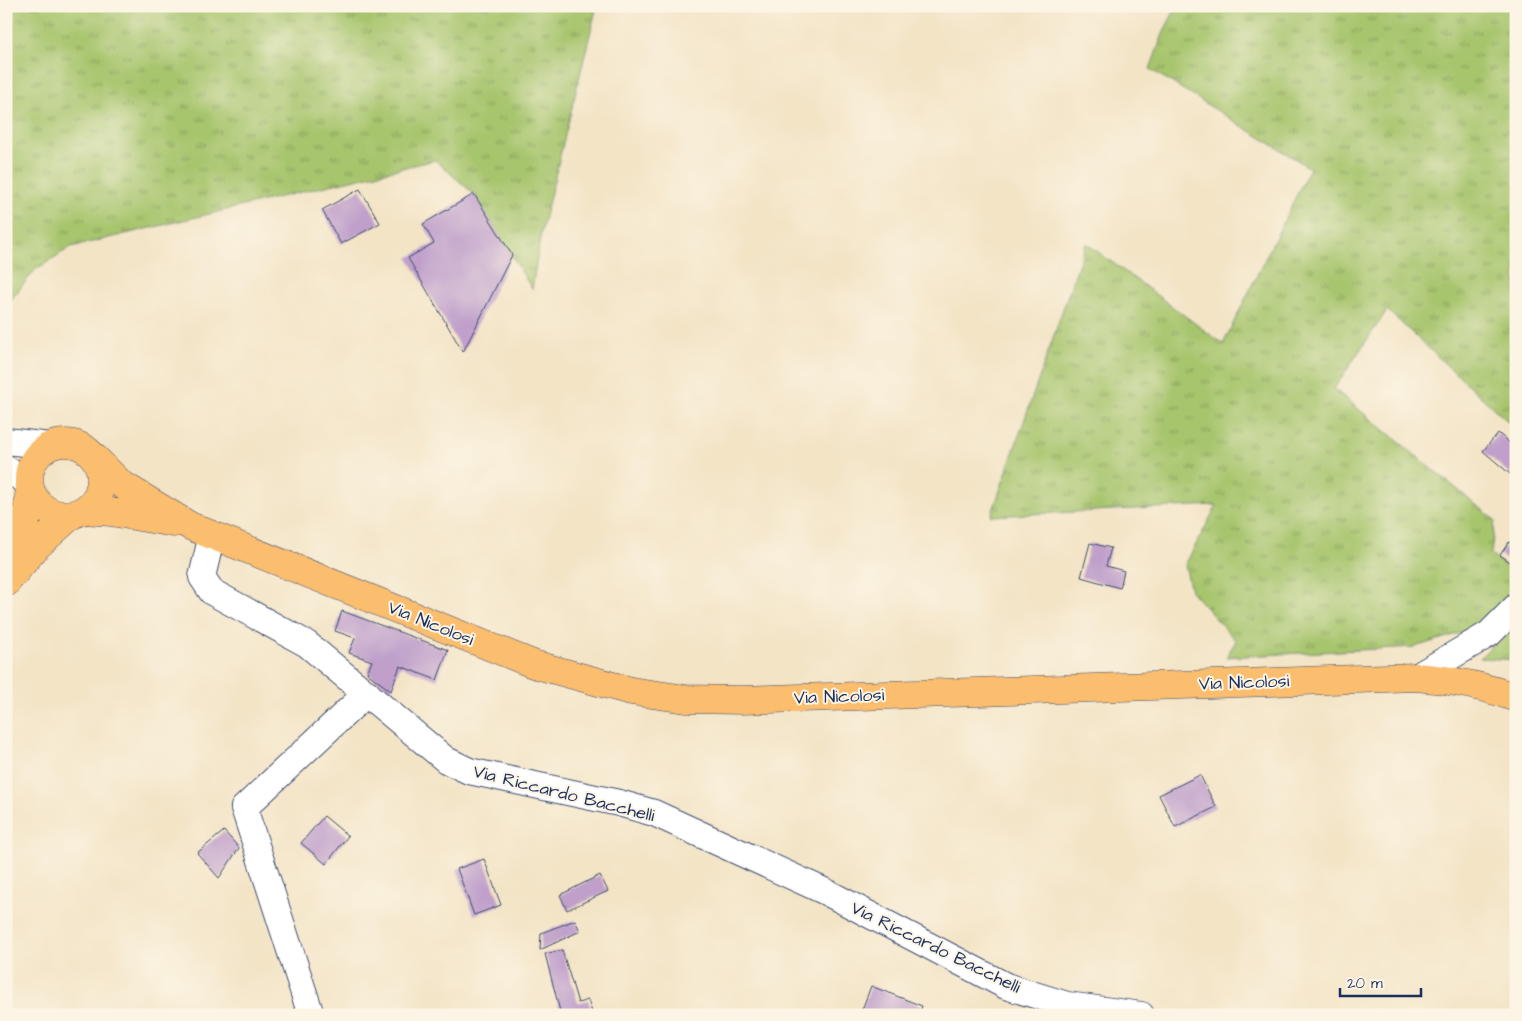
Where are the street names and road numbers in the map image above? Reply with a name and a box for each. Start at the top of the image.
street label: Via Nicolosi [384,595,478,652]
street label: Via Nicolosi [1198,668,1290,697]
street label: Via Nicolosi [793,682,885,711]
street label: Via Riccardo Bacchelli [471,759,657,828]
street label: Via Riccardo Bacchelli [847,895,1025,1000]

